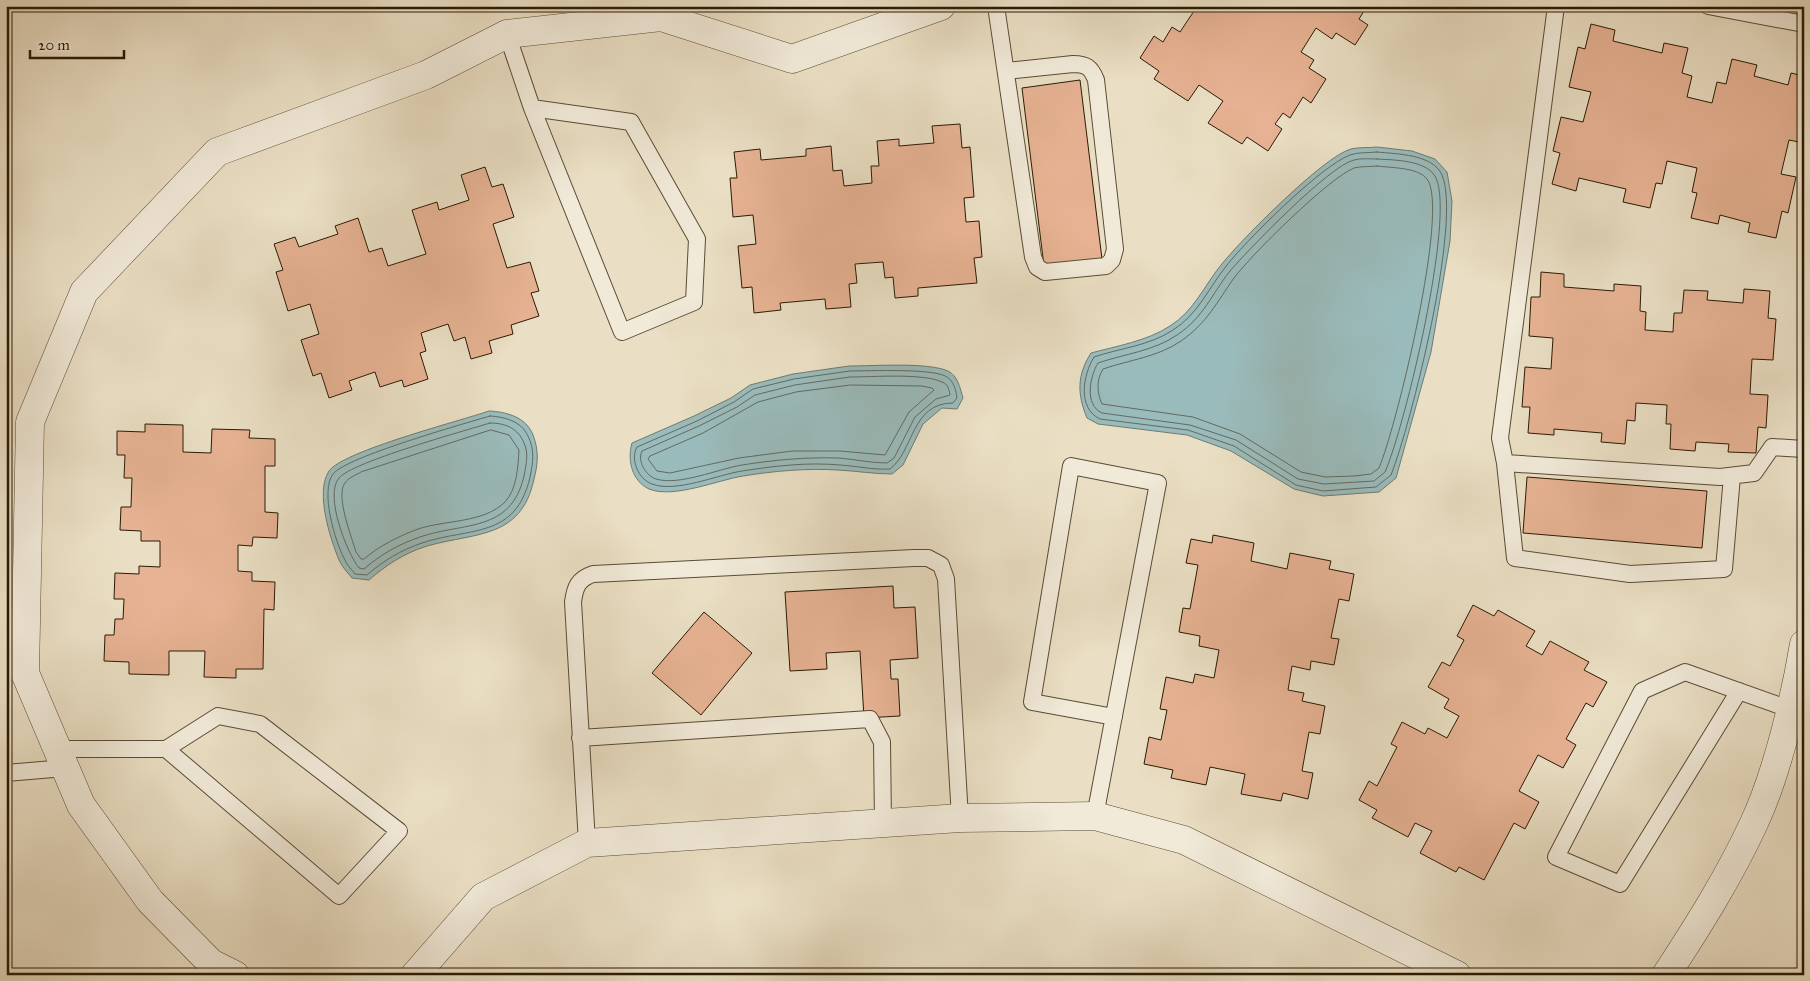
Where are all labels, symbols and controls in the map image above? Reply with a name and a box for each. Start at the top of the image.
scale bar [30,28,124,60]
text: 20 m [38,36,70,54]

